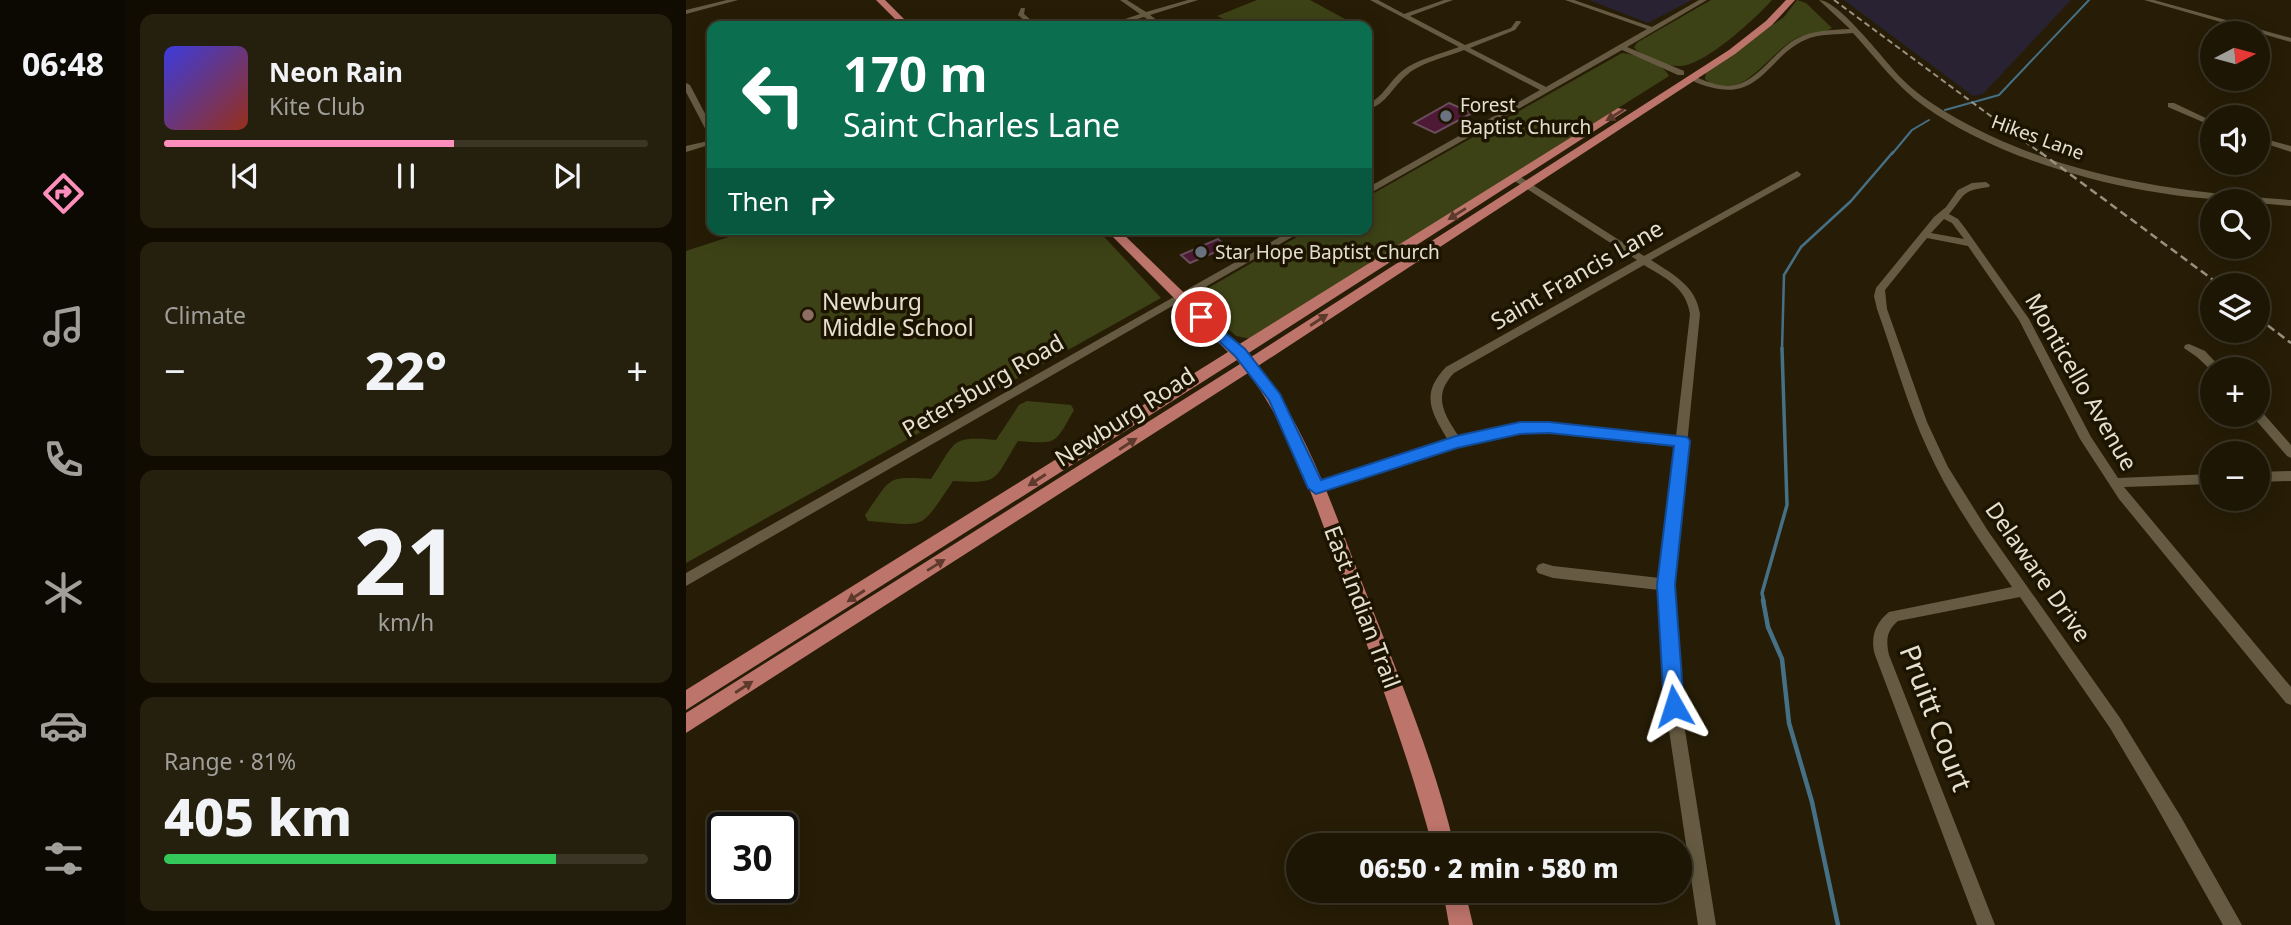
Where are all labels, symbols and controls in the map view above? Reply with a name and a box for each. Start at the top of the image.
north arrow [2200,21,2270,91]
map controls [2200,21,2270,511]
text: 170 m [843,40,988,106]
text: 06:48 [22,42,104,85]
icon: left [728,49,819,140]
text: Neon Rain [269,54,403,90]
text: Kite Club [269,90,365,122]
place label: Forest Baptist Church [1460,92,1591,140]
text: Saint Charles Lane [843,103,1120,146]
button: sound [2200,105,2270,175]
marker: Forest Baptist Church [1438,108,1454,124]
one-way arrow [1605,108,1624,121]
street label: Hikes Lane [1988,108,2088,166]
icon: previous [226,157,264,195]
icon: pause [387,157,425,195]
icon: next [548,157,586,195]
icon: directions [39,169,88,218]
icon: right [803,182,841,220]
text: Then [728,183,789,219]
button: search [2200,189,2270,259]
one-way arrow [1448,208,1467,221]
street label: Saint Francis Lane [1484,212,1669,337]
place label: Star Hope Baptist Church [1215,239,1440,265]
marker: Star Hope Baptist Church [1193,244,1209,260]
button: layers [2200,273,2270,343]
place label: Newburg Middle School [822,285,974,343]
pin [1171,287,1231,347]
street label: Monticello Avenue [2018,287,2146,476]
icon: arrive [1182,298,1220,336]
text: Climate [164,299,246,331]
icon: music [39,302,88,351]
marker: Newburg Middle School [800,307,816,323]
one-way arrow [1309,313,1328,326]
street label: Petersburg Road [896,326,1069,444]
text: 22° [365,334,447,405]
text: − [164,344,186,396]
text: + [626,344,648,396]
button: + [2200,357,2270,427]
street label: Newburg Road [1048,359,1201,473]
icon: phone [39,435,88,484]
one-way arrow [1118,437,1138,450]
button: − [2200,441,2270,511]
one-way arrow [1028,474,1047,487]
street label: Delaware Drive [1979,495,2099,648]
text: 21 [354,498,458,622]
street label: East Indian Trail [1317,521,1409,692]
one-way arrow [926,559,945,572]
icon: climate [39,568,88,617]
one-way arrow [846,590,865,603]
text: km/h [378,606,434,638]
street label: Pruitt Court [1892,639,1982,796]
position arrow [1637,669,1711,743]
one-way arrow [734,681,753,694]
icon: car [39,701,88,750]
text: Range · 81% [164,745,296,777]
text: 405 km [164,780,352,851]
speed limit sign: 30 [707,812,798,903]
icon: filters [39,834,88,883]
text: 06:50 · 2 min · 580 m [1359,850,1619,886]

